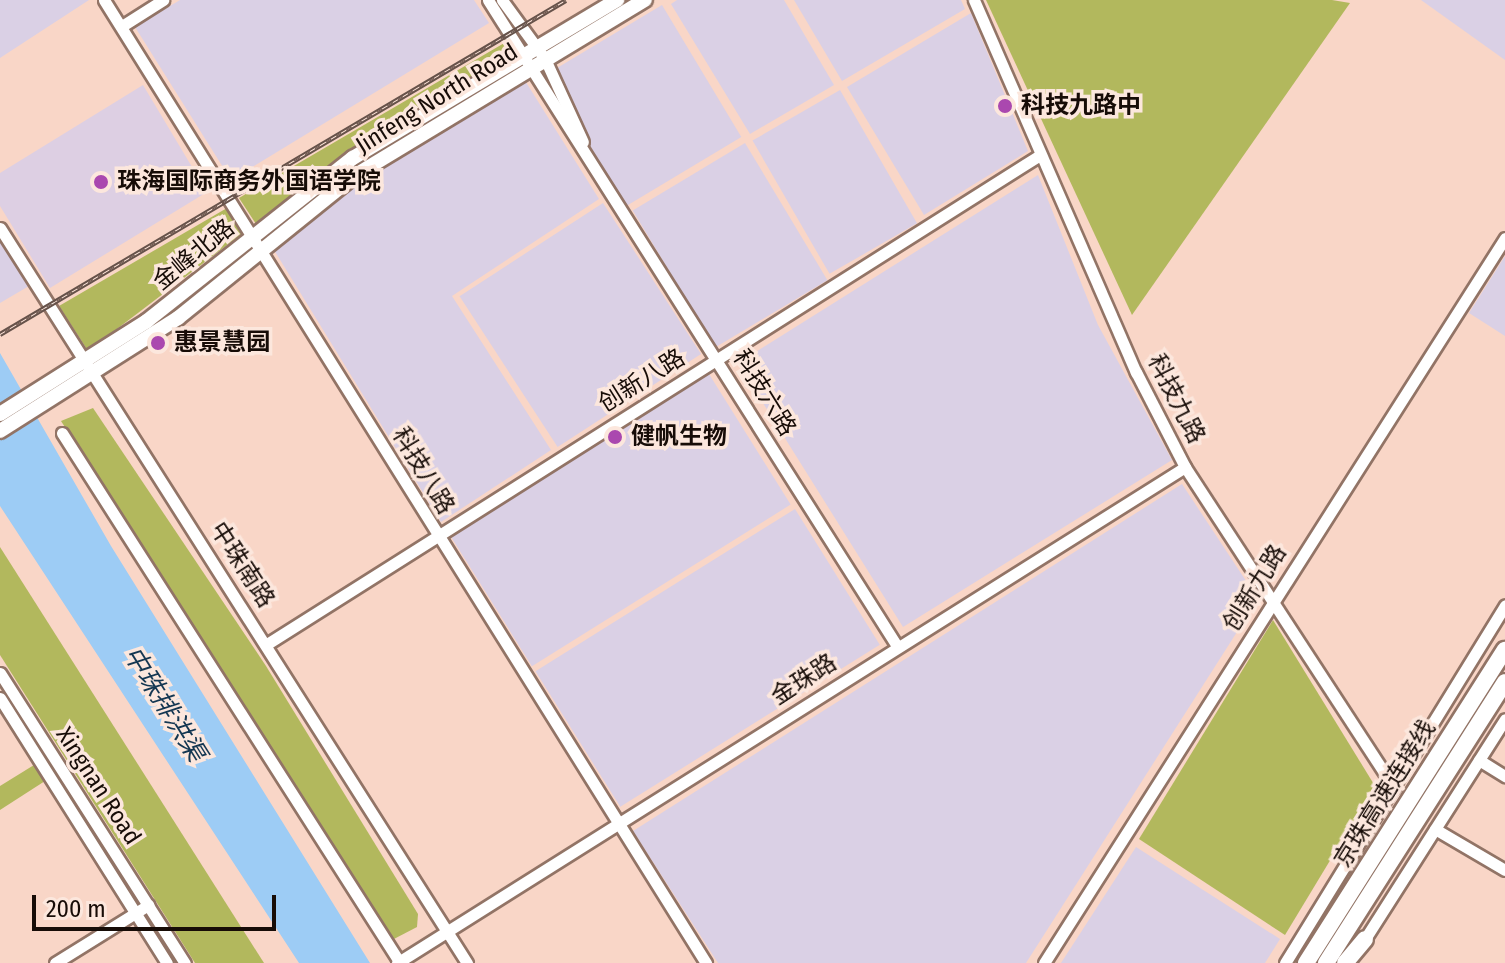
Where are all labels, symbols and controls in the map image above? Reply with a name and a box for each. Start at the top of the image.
street label: Jinfeng North Road [351,38,523,160]
place label: 科技九路中 [1021,92,1141,120]
marker: 科技九路中 [996,97,1014,115]
place label: 珠海国际商务外国语学院 [117,168,381,196]
marker: 珠海国际商务外国语学院 [92,173,110,191]
street label: 金峰北路 [148,214,240,296]
place label: 惠景慧园 [174,329,270,357]
marker: 惠景慧园 [149,334,167,352]
street label: 创新八路 [594,343,690,419]
street label: 科技六路 [726,345,802,441]
street label: 科技九路 [1141,350,1211,448]
street label: 科技八路 [386,422,460,520]
place label: 健帆生物 [631,423,727,451]
marker: 健帆生物 [606,428,624,446]
street label: 中珠南路 [204,517,280,613]
street label: 创新九路 [1217,540,1293,636]
water label: 中珠排洪渠 [116,641,212,767]
street label: 金珠路 [766,648,842,712]
street label: 京珠高速连接线 [1328,715,1442,873]
street label: Xingnan Road [49,722,147,850]
scale bar [36,879,280,929]
text: 200 m [46,895,106,923]

